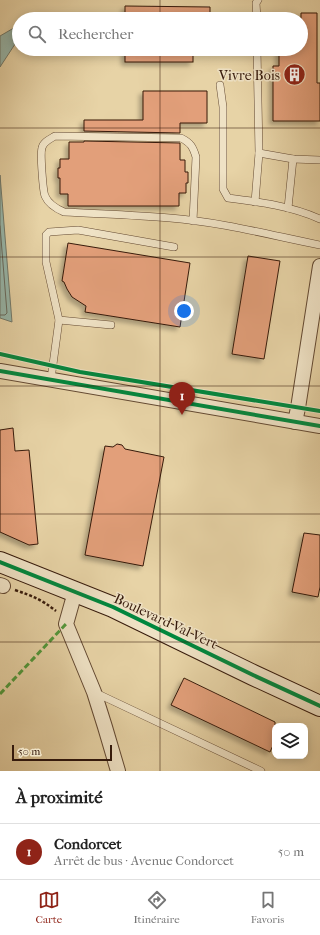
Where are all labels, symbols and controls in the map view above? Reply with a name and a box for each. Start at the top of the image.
search box [12,12,308,56]
icon: search [26,23,48,45]
text: Rechercher [58,25,133,43]
building icon: Vivre Bois [282,62,308,88]
place label: Vivre Bois [218,67,280,84]
your location [174,301,194,321]
pin: 1 [169,382,195,415]
street label: Boulevard Val Vert [111,590,220,653]
map controls [272,723,308,759]
button: layers [272,723,308,759]
scale bar [12,743,112,762]
text: 50 m [18,745,40,758]
text: À proximité [16,787,103,807]
text: Condorcet [54,835,122,853]
text: 1 [27,844,31,859]
text: 50 m [278,844,304,859]
text: Arrêt de bus · Avenue Condorcet [54,853,234,868]
tab: Carte [36,889,62,926]
tab: Itinéraire [133,889,180,926]
tab: Favoris [251,889,284,926]

